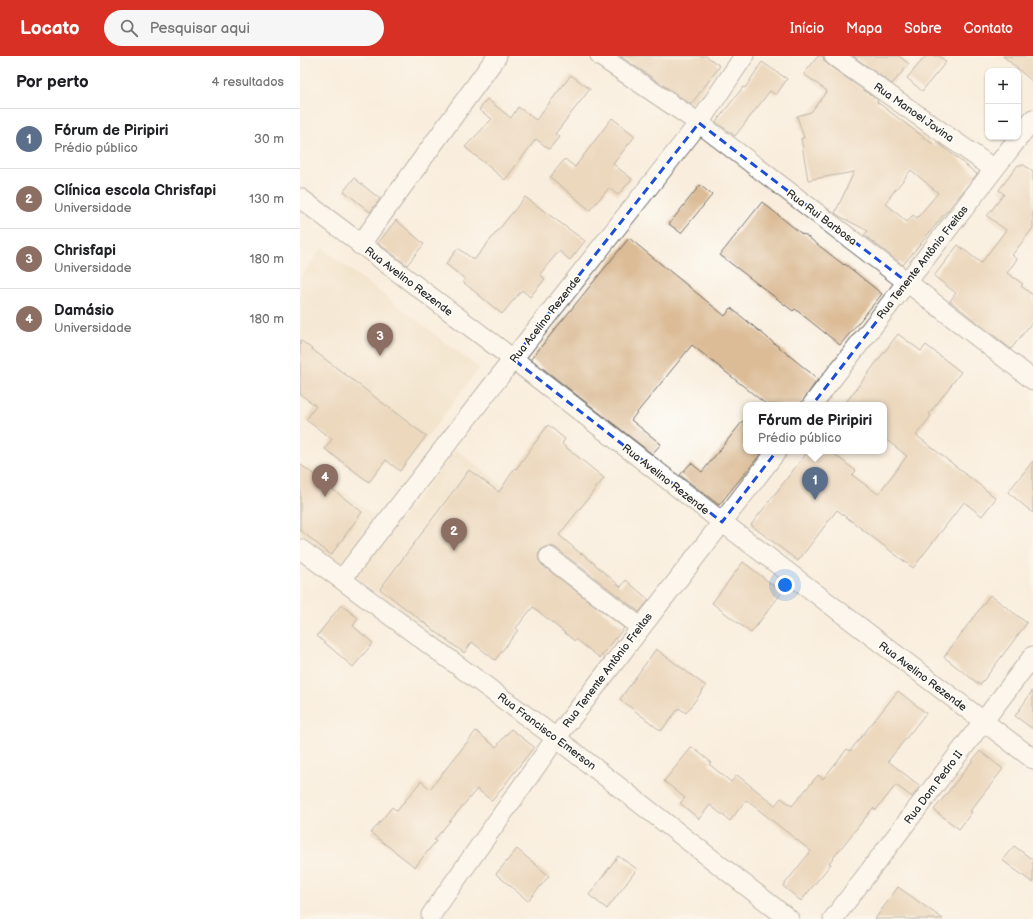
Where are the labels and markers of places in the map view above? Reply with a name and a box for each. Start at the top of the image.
pin: 3 [367,323,393,356]
pin: 4 [312,464,338,497]
pin: 1 [802,467,828,500]
pin: 2 [441,518,467,551]

